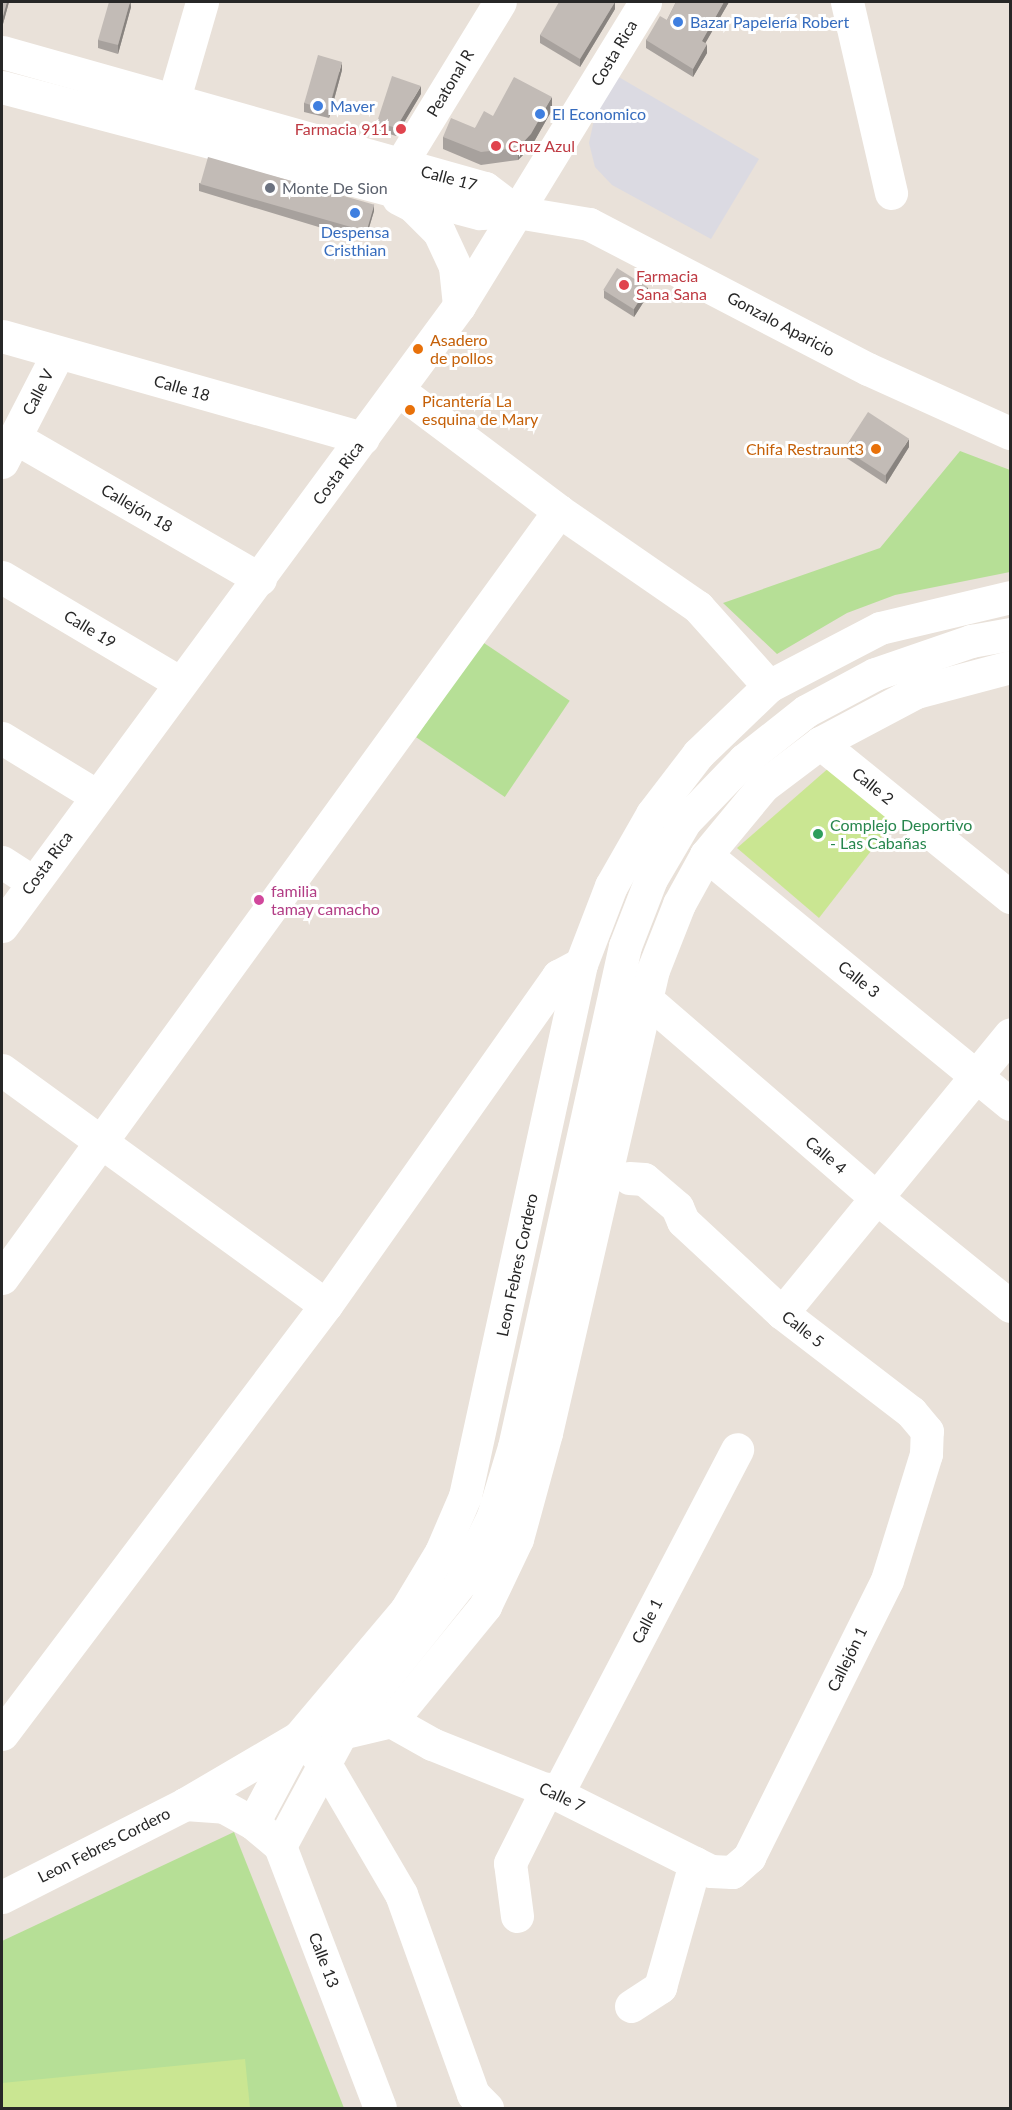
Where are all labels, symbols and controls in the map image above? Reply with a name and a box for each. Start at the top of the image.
place label: Bazar Papelería Robert [690,12,849,32]
marker: Bazar Papelería Robert [671,15,685,29]
street label: Costa Rica [587,16,641,90]
street label: Peatonal R [422,46,478,120]
place label: Maver [330,96,375,116]
marker: Maver [311,99,325,113]
place label: El Economico [552,104,646,124]
marker: El Economico [533,107,547,121]
place label: Farmacia 911 [295,119,389,139]
marker: Farmacia 911 [394,122,408,136]
place label: Cruz Azul [508,136,575,156]
marker: Cruz Azul [489,139,503,153]
street label: Calle 17 [419,161,479,195]
place label: Monte De Sion [282,178,388,198]
marker: Monte De Sion [263,181,277,195]
marker: Despensa Cristhian [348,206,362,220]
place label: Despensa Cristhian [321,222,389,260]
place label: Farmacia Sana Sana [636,266,707,304]
marker: Farmacia Sana Sana [617,278,631,292]
street label: Gonzalo Aparicio [724,287,838,361]
place label: Asadero de pollos [430,330,493,368]
marker: Asadero de pollos [411,342,425,356]
street label: Calle V [18,366,58,418]
street label: Calle 18 [152,371,212,405]
place label: Picantería La esquina de Mary [422,391,538,429]
marker: Picantería La esquina de Mary [403,403,417,417]
street label: Costa Rica [309,438,367,508]
place label: Chifa Restraunt3 [746,439,864,459]
marker: Chifa Restraunt3 [869,442,883,456]
street label: Callejón 18 [98,480,176,536]
street label: Calle 19 [60,606,120,652]
street label: Calle 2 [848,763,898,809]
place label: Complejo Deportivo - Las Cabañas [830,815,972,853]
marker: Complejo Deportivo - Las Cabañas [811,827,825,841]
street label: Costa Rica [18,828,76,898]
place label: familia tamay camacho [271,881,380,919]
marker: familia tamay camacho [252,893,266,907]
street label: Calle 3 [834,956,884,1002]
street label: Calle 4 [801,1132,851,1178]
street label: Leon Febres Cordero [492,1192,542,1338]
street label: Calle 5 [778,1307,828,1351]
street label: Calle 1 [628,1595,666,1647]
street label: Callejón 1 [823,1623,871,1695]
street label: Calle 7 [536,1778,588,1816]
street label: Leon Febres Cordero [35,1803,173,1887]
street label: Calle 13 [305,1930,343,1990]

